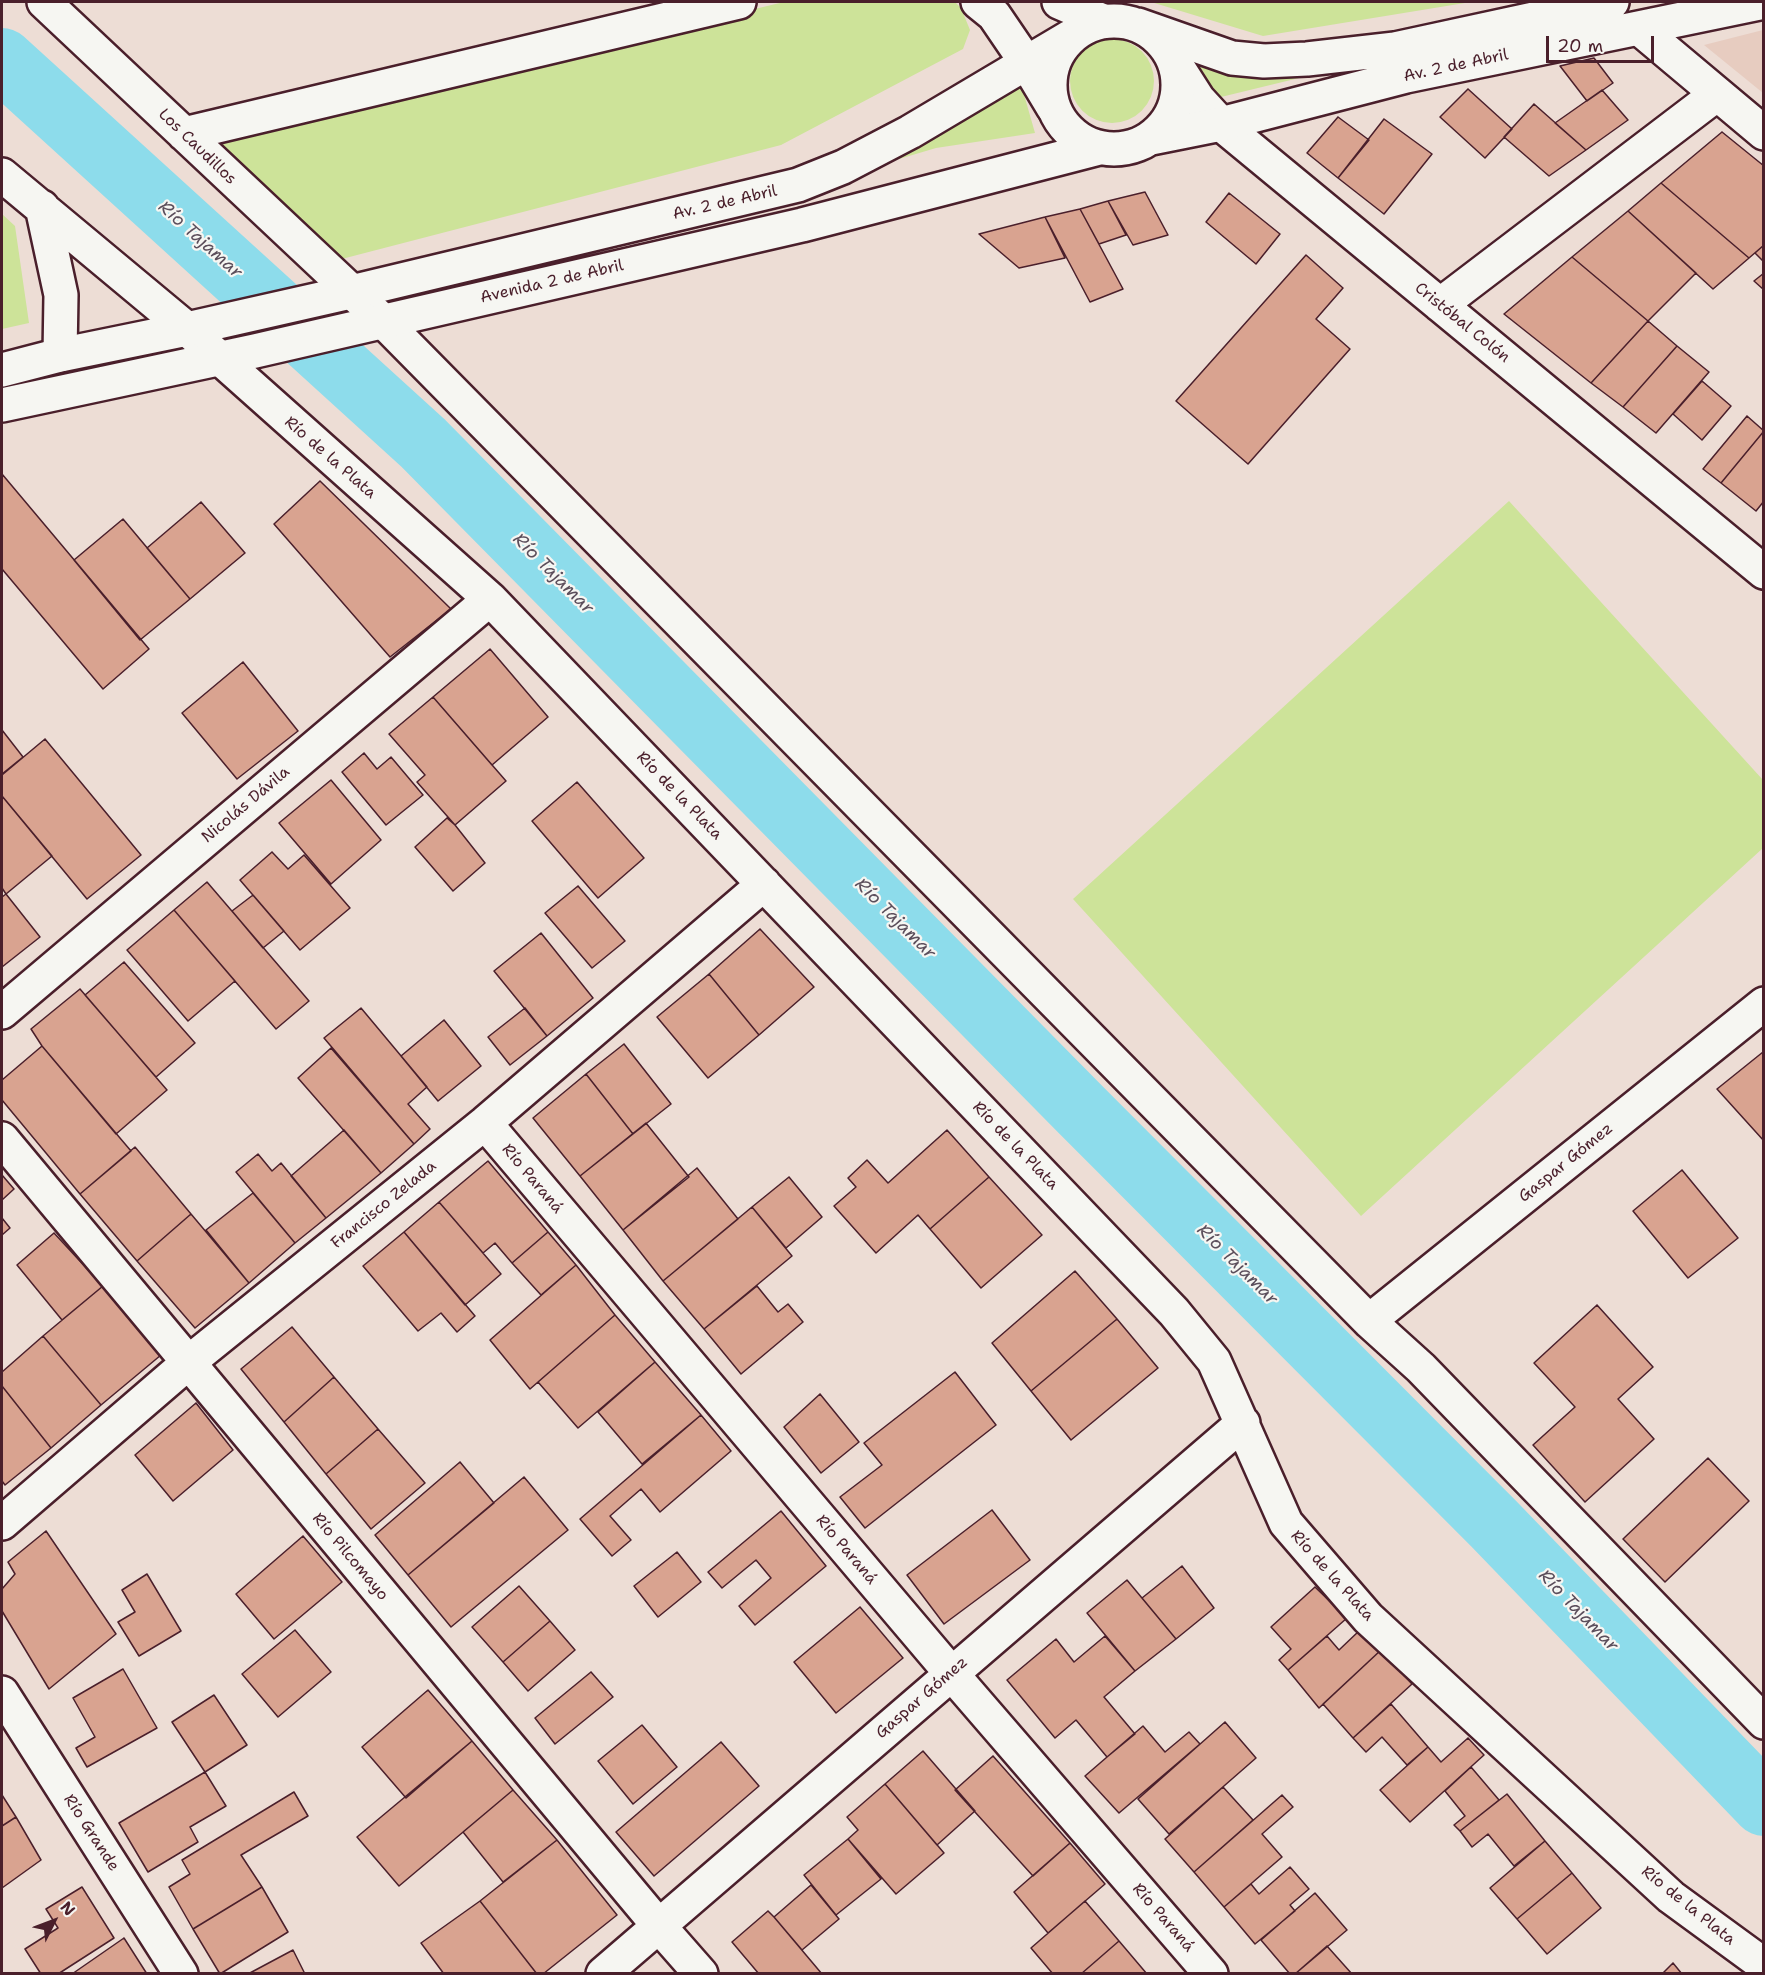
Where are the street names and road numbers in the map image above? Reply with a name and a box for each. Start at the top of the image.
street label: Av. 2 de Abril [1402,46,1510,86]
street label: Los Caudillos [154,105,240,189]
street label: Av. 2 de Abril [671,182,779,224]
street label: Avenida 2 de Abril [478,256,626,308]
street label: Cristóbal Colón [1411,279,1513,367]
street label: Río de la Plata [280,413,380,503]
street label: Río de la Plata [632,748,726,844]
street label: Nicolás Dávila [198,763,294,847]
street label: Río de la Plata [968,1098,1062,1194]
street label: Gaspar Gómez [1515,1119,1617,1207]
street label: Río Paraná [497,1140,567,1218]
street label: Francisco Zelada [328,1157,440,1253]
street label: Río Pilcomayo [308,1509,392,1605]
street label: Río Paraná [811,1511,881,1589]
street label: Río de la Plata [1286,1527,1378,1625]
street label: Gaspar Gómez [872,1653,972,1743]
street label: Río Grande [59,1791,123,1875]
street label: Río de la Plata [1637,1862,1739,1950]
street label: Río Paraná [1128,1880,1198,1956]

